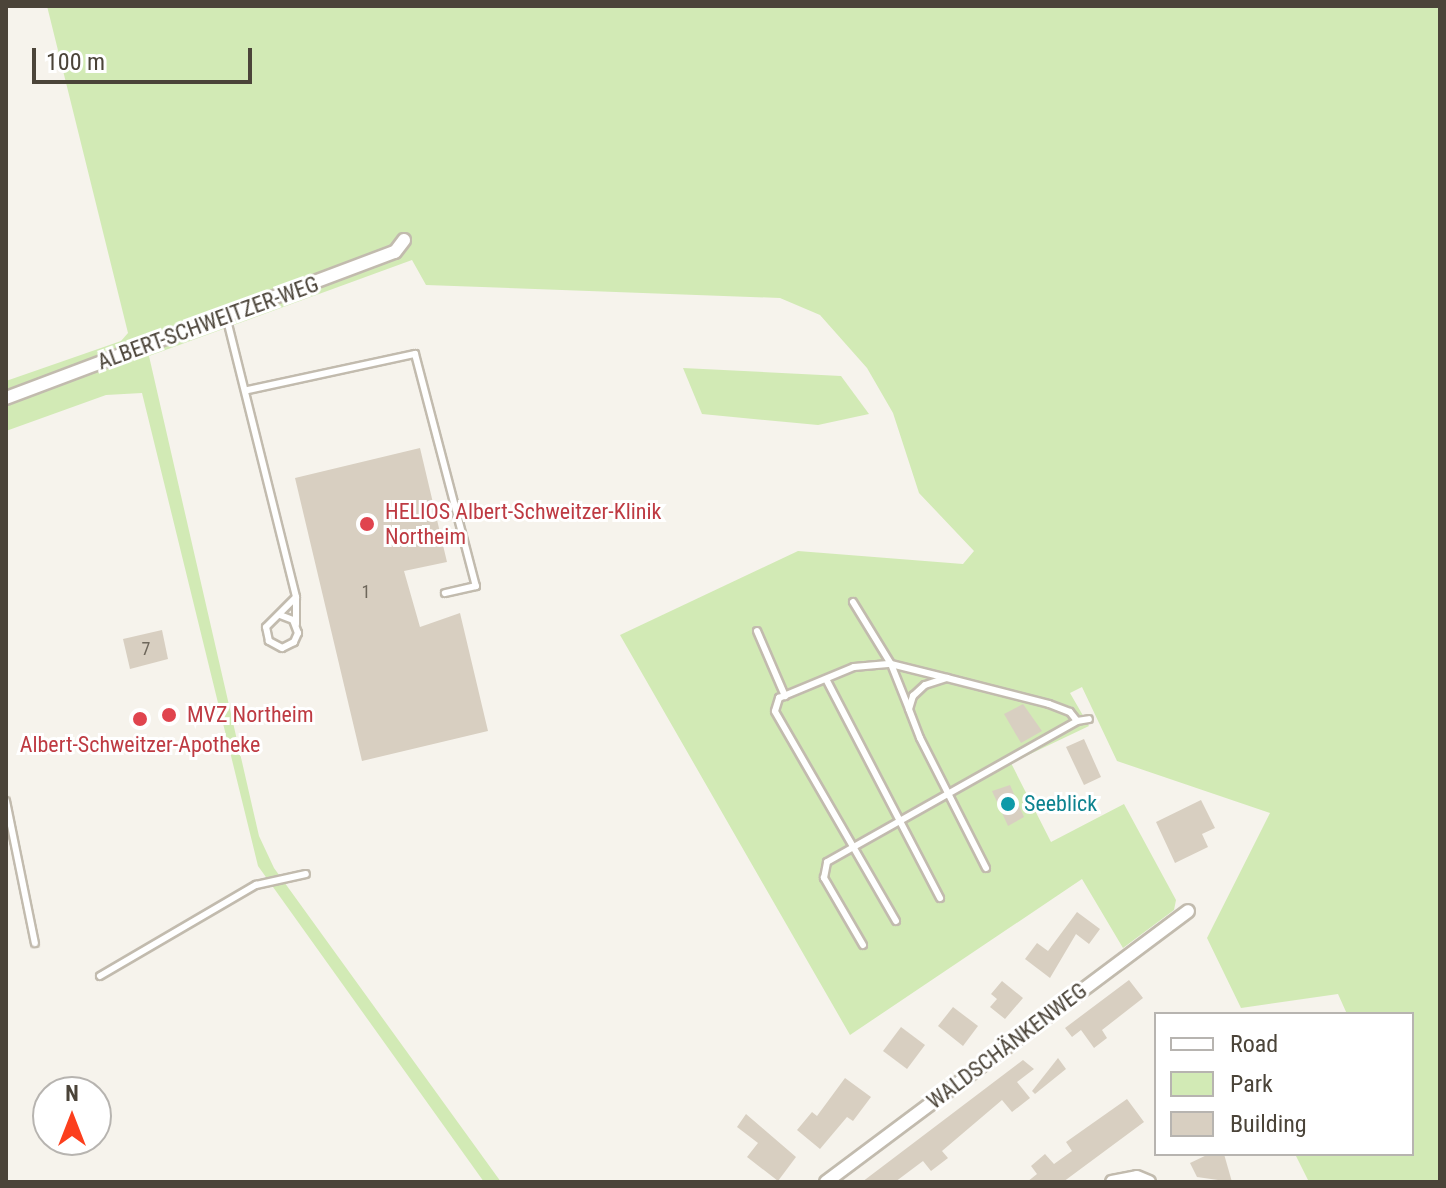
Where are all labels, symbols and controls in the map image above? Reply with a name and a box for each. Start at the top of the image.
scale bar [36,32,256,82]
text: 100 m [46,48,105,76]
street label: ALBERT-SCHWEITZER-WEG [94,271,322,375]
place label: HELIOS Albert-Schweitzer-Klinik Northeim [385,498,661,550]
marker: HELIOS Albert-Schweitzer-Klinik Northeim [356,513,378,535]
house number: 1 [362,581,370,603]
house number: 7 [142,638,150,660]
place label: MVZ Northeim [187,702,313,728]
marker: MVZ Northeim [158,704,180,726]
marker: Albert-Schweitzer-Apotheke [131,710,149,728]
place label: Albert-Schweitzer-Apotheke [20,732,260,758]
place label: Seeblick [1024,791,1097,817]
marker: Seeblick [999,795,1017,813]
street label: WALDSCHÄNKENWEG [922,977,1092,1115]
legend [1154,1012,1414,1156]
text: Road [1230,1030,1278,1058]
text: Park [1230,1070,1273,1098]
north arrow [32,1076,112,1156]
text: N [65,1081,79,1106]
text: Building [1230,1110,1307,1138]

